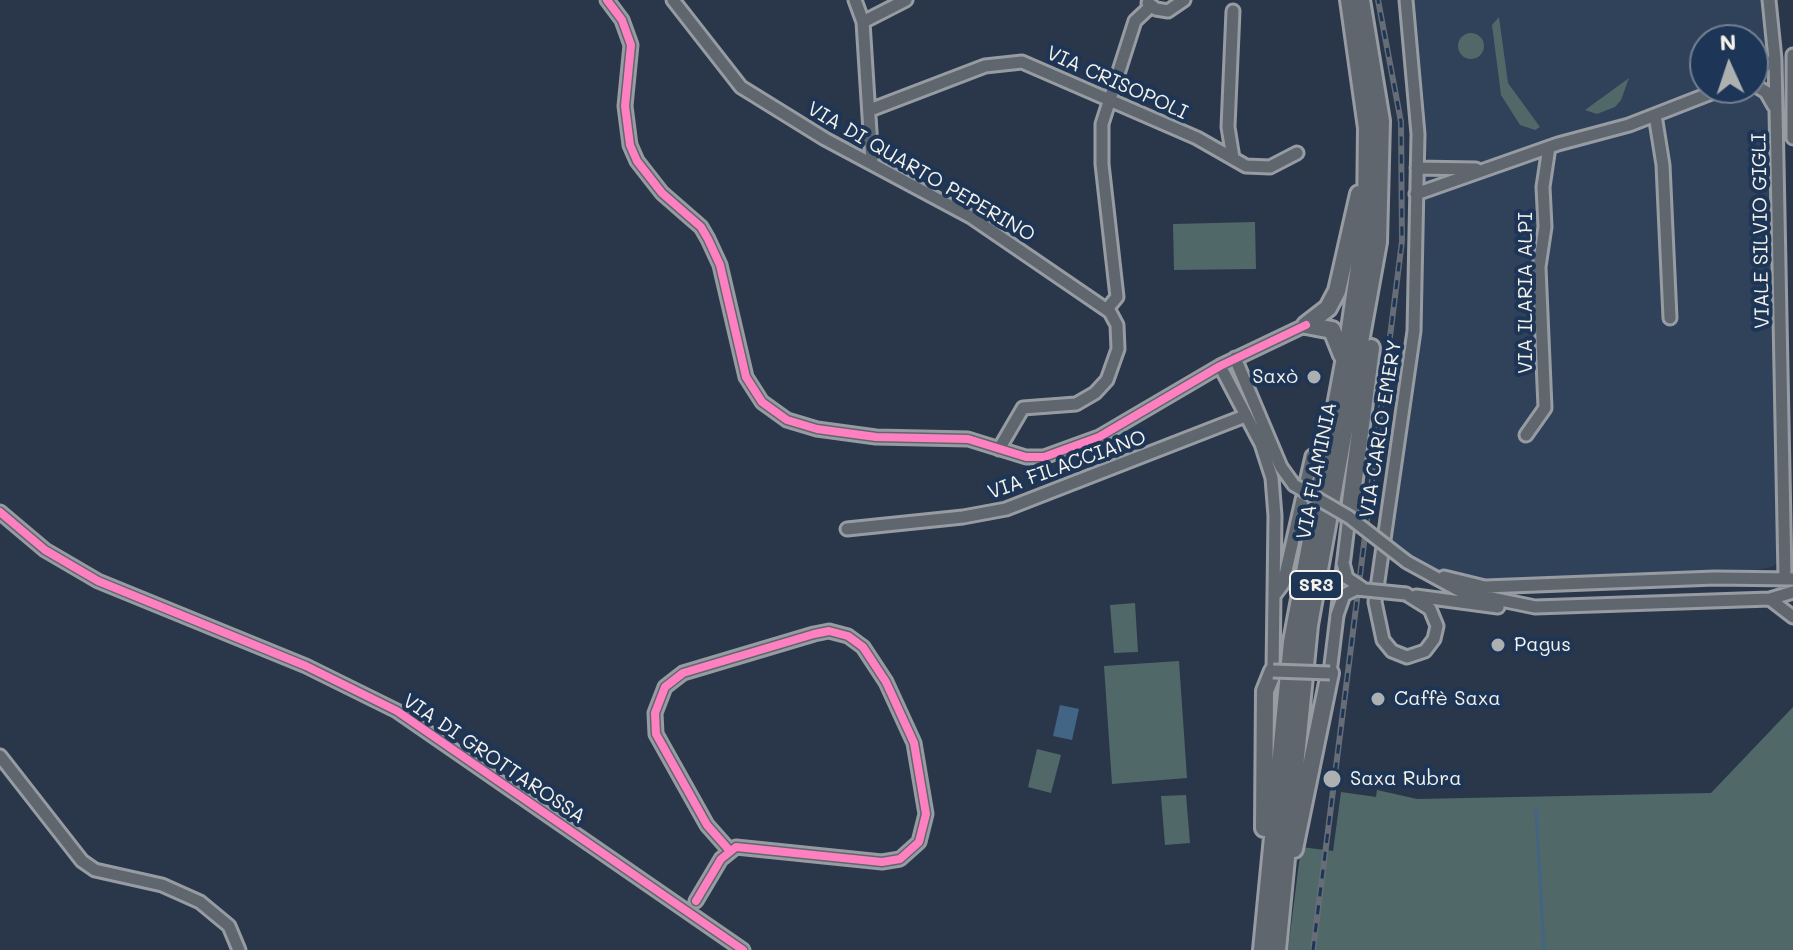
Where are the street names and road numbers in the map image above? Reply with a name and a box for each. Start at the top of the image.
street label: VIA CRISOPOLI [1043,41,1191,125]
street label: VIA DI QUARTO PEPERINO [803,97,1039,247]
street label: VIALE SILVIO GIGLI [1747,133,1775,329]
street label: VIA ILARIA ALPI [1514,212,1538,374]
street label: VIA CARLO EMERY [1355,338,1407,520]
street label: VIA FLAMINIA [1292,400,1342,542]
street label: VIA FILACCIANO [985,425,1149,505]
road number: SR3 [1290,571,1342,599]
street label: VIA DI GROTTAROSSA [398,689,590,829]

